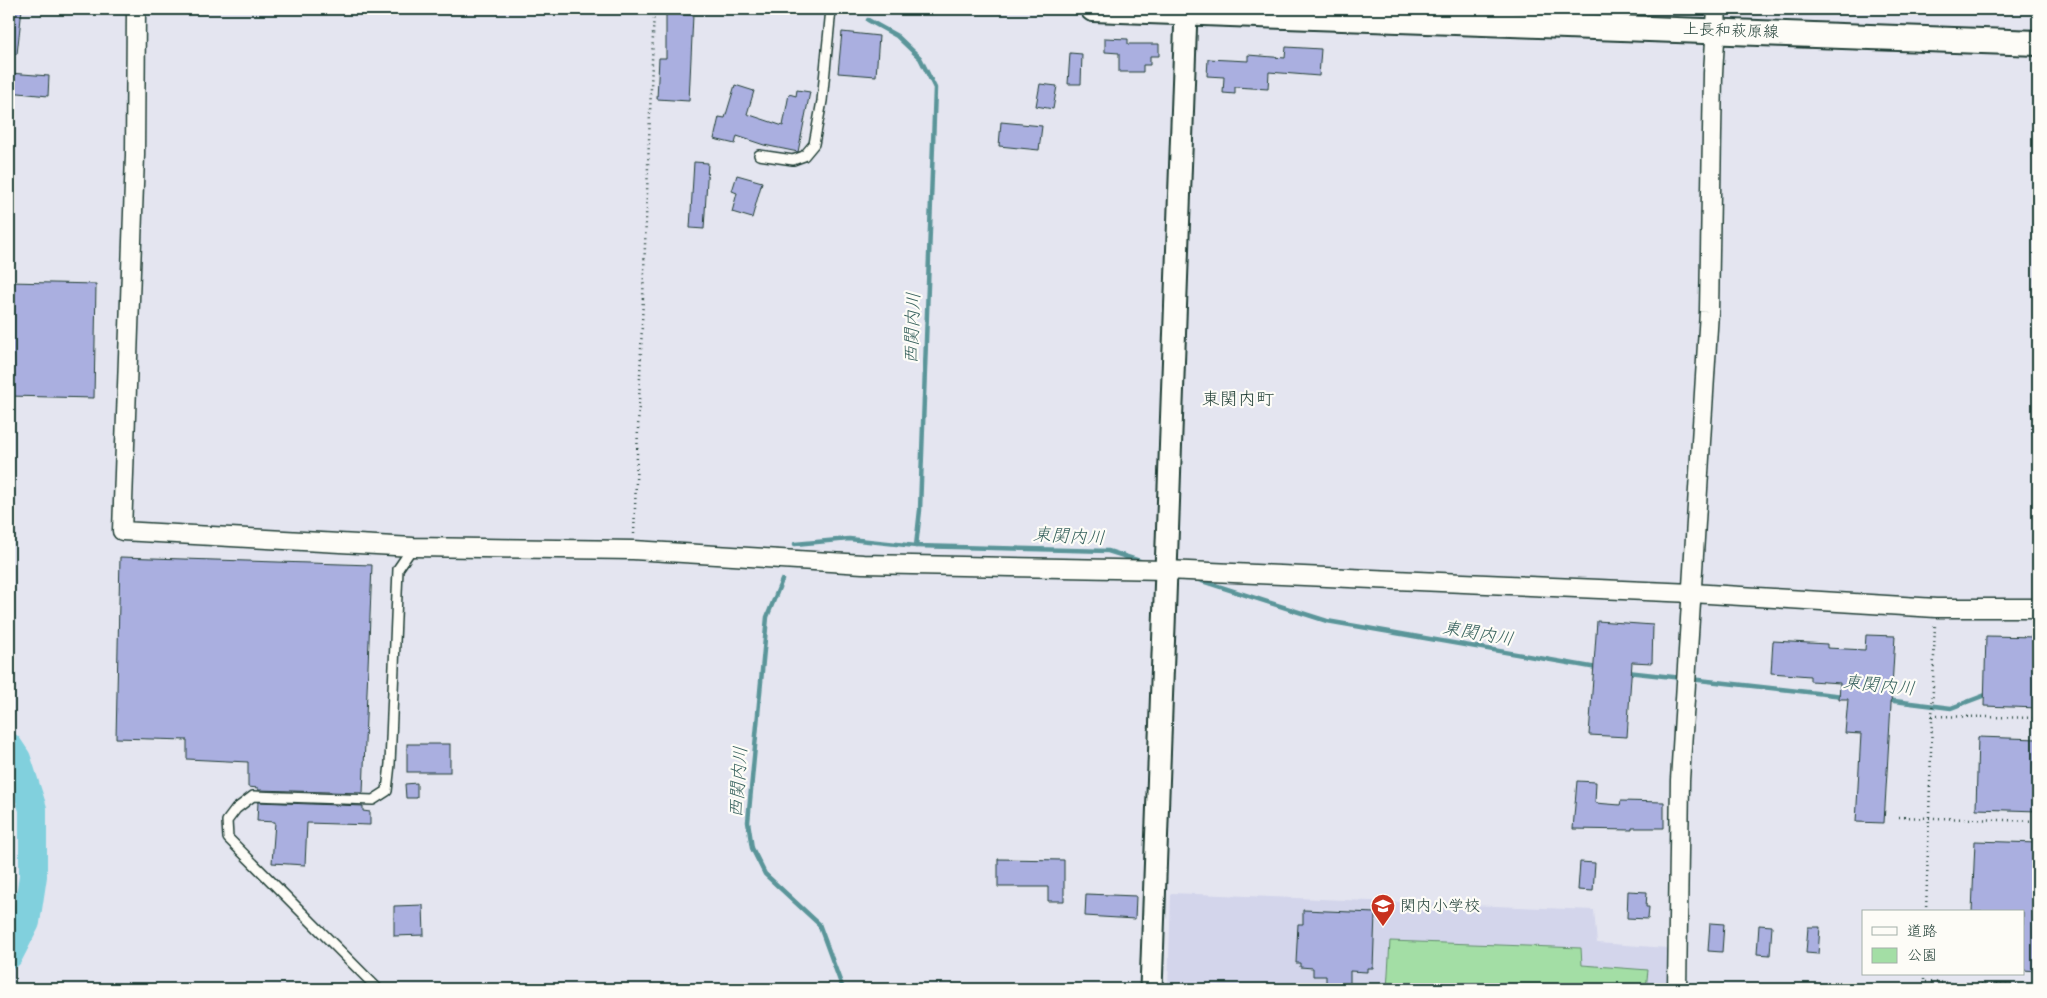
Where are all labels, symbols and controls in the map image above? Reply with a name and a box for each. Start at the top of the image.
street label: 上長和萩原線 [1683,19,1779,43]
water label: 西関内川 [900,292,926,364]
district label: 東関内町 [1202,388,1274,412]
water label: 東関内川 [1032,523,1106,551]
water label: 東関内川 [1440,616,1516,652]
water label: 東関内川 [1842,670,1916,702]
water label: 西関内川 [725,745,753,819]
school or university icon: 関内小学校 [1370,893,1396,927]
place label: 関内小学校 [1400,896,1480,917]
legend [1862,910,2024,976]
text: 道路 [1907,922,1937,942]
text: 公園 [1907,946,1937,966]

